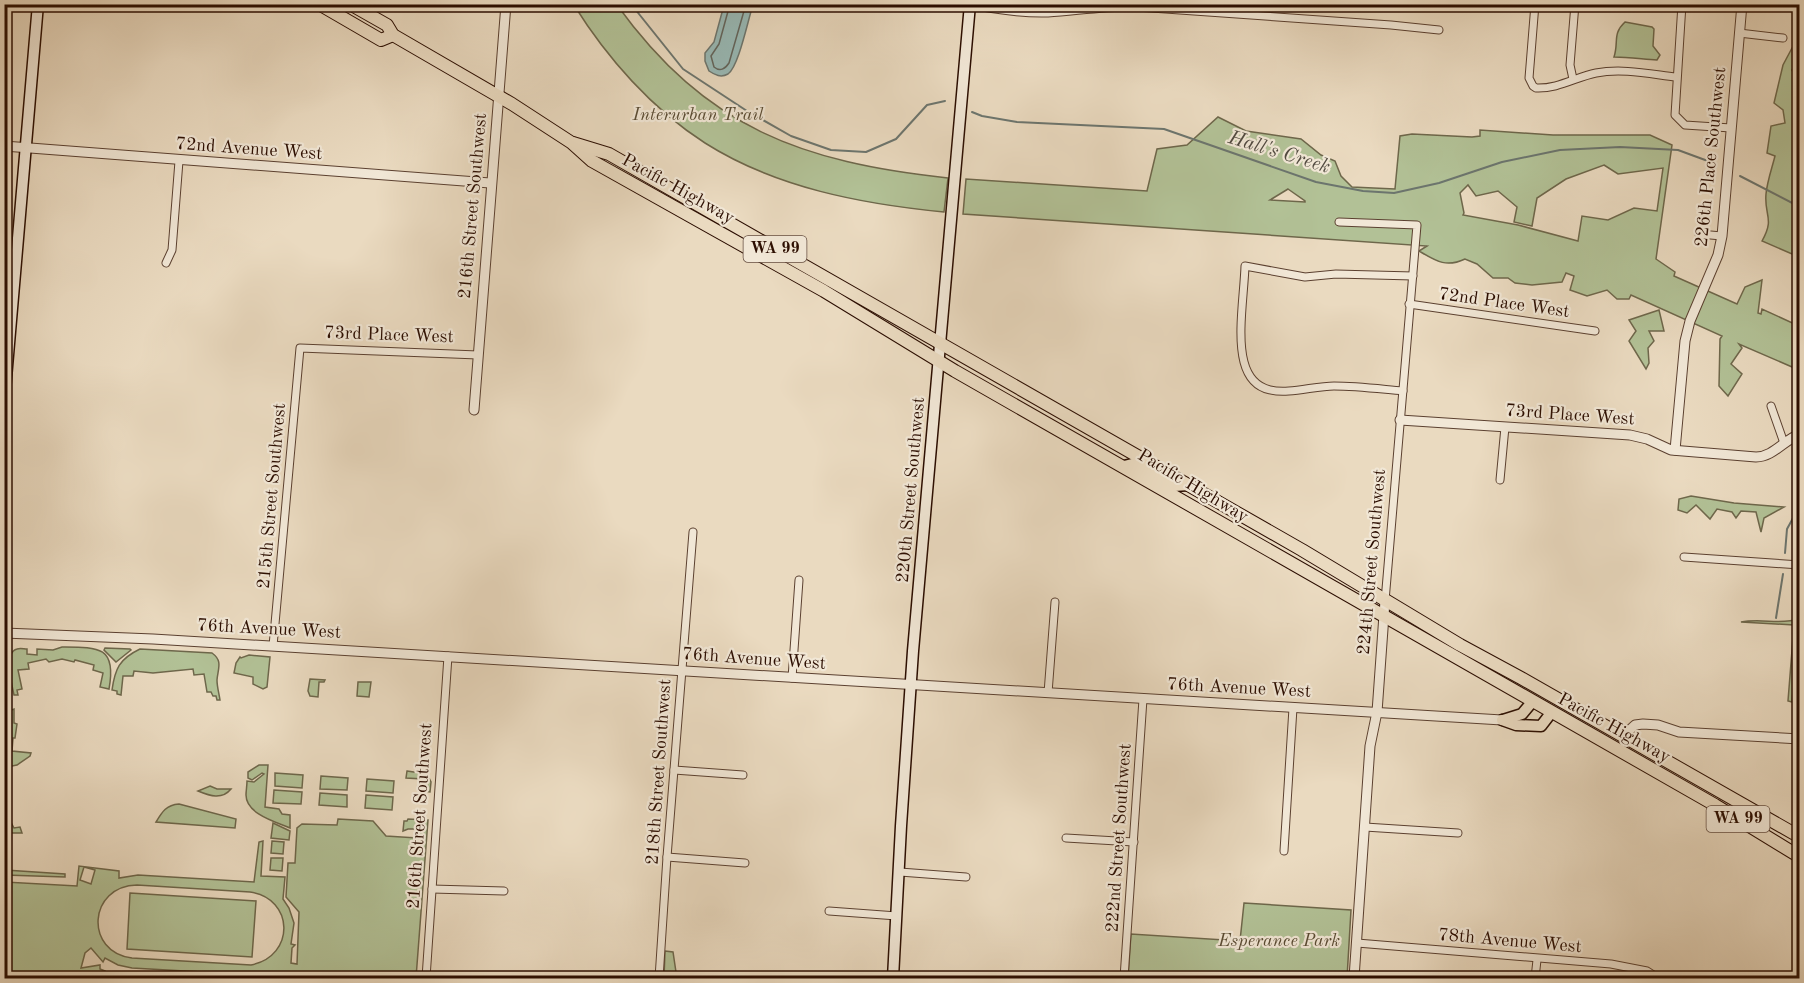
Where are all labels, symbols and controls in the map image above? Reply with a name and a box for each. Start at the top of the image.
street label: 226th Place Southwest [1693,66,1729,248]
park label: Interurban Trail [631,106,764,124]
street label: 216th Street Southwest [456,112,490,300]
water label: Hall's Creek [1225,128,1332,178]
street label: 72nd Avenue West [175,135,323,163]
street label: Pacific Highway [619,151,738,228]
road number: WA 99 [744,236,806,262]
street label: 72nd Place West [1437,285,1571,321]
street label: 73rd Place West [324,324,454,346]
street label: 220th Street Southwest [894,396,928,584]
street label: 73rd Place West [1505,401,1635,429]
street label: 215th Street Southwest [255,402,289,590]
street label: Pacific Highway [1135,446,1252,526]
street label: 224th Street Southwest [1355,468,1389,656]
street label: 76th Avenue West [197,616,341,642]
street label: 76th Avenue West [681,645,827,673]
street label: 76th Avenue West [1167,675,1311,701]
street label: 218th Street Southwest [644,678,674,866]
street label: Pacific Highway [1555,690,1674,767]
street label: 216th Street Southwest [405,722,435,910]
street label: 222nd Street Southwest [1103,743,1135,933]
road number: WA 99 [1706,806,1770,832]
street label: 78th Avenue West [1437,926,1583,956]
park label: Esperance Park [1217,932,1340,950]

